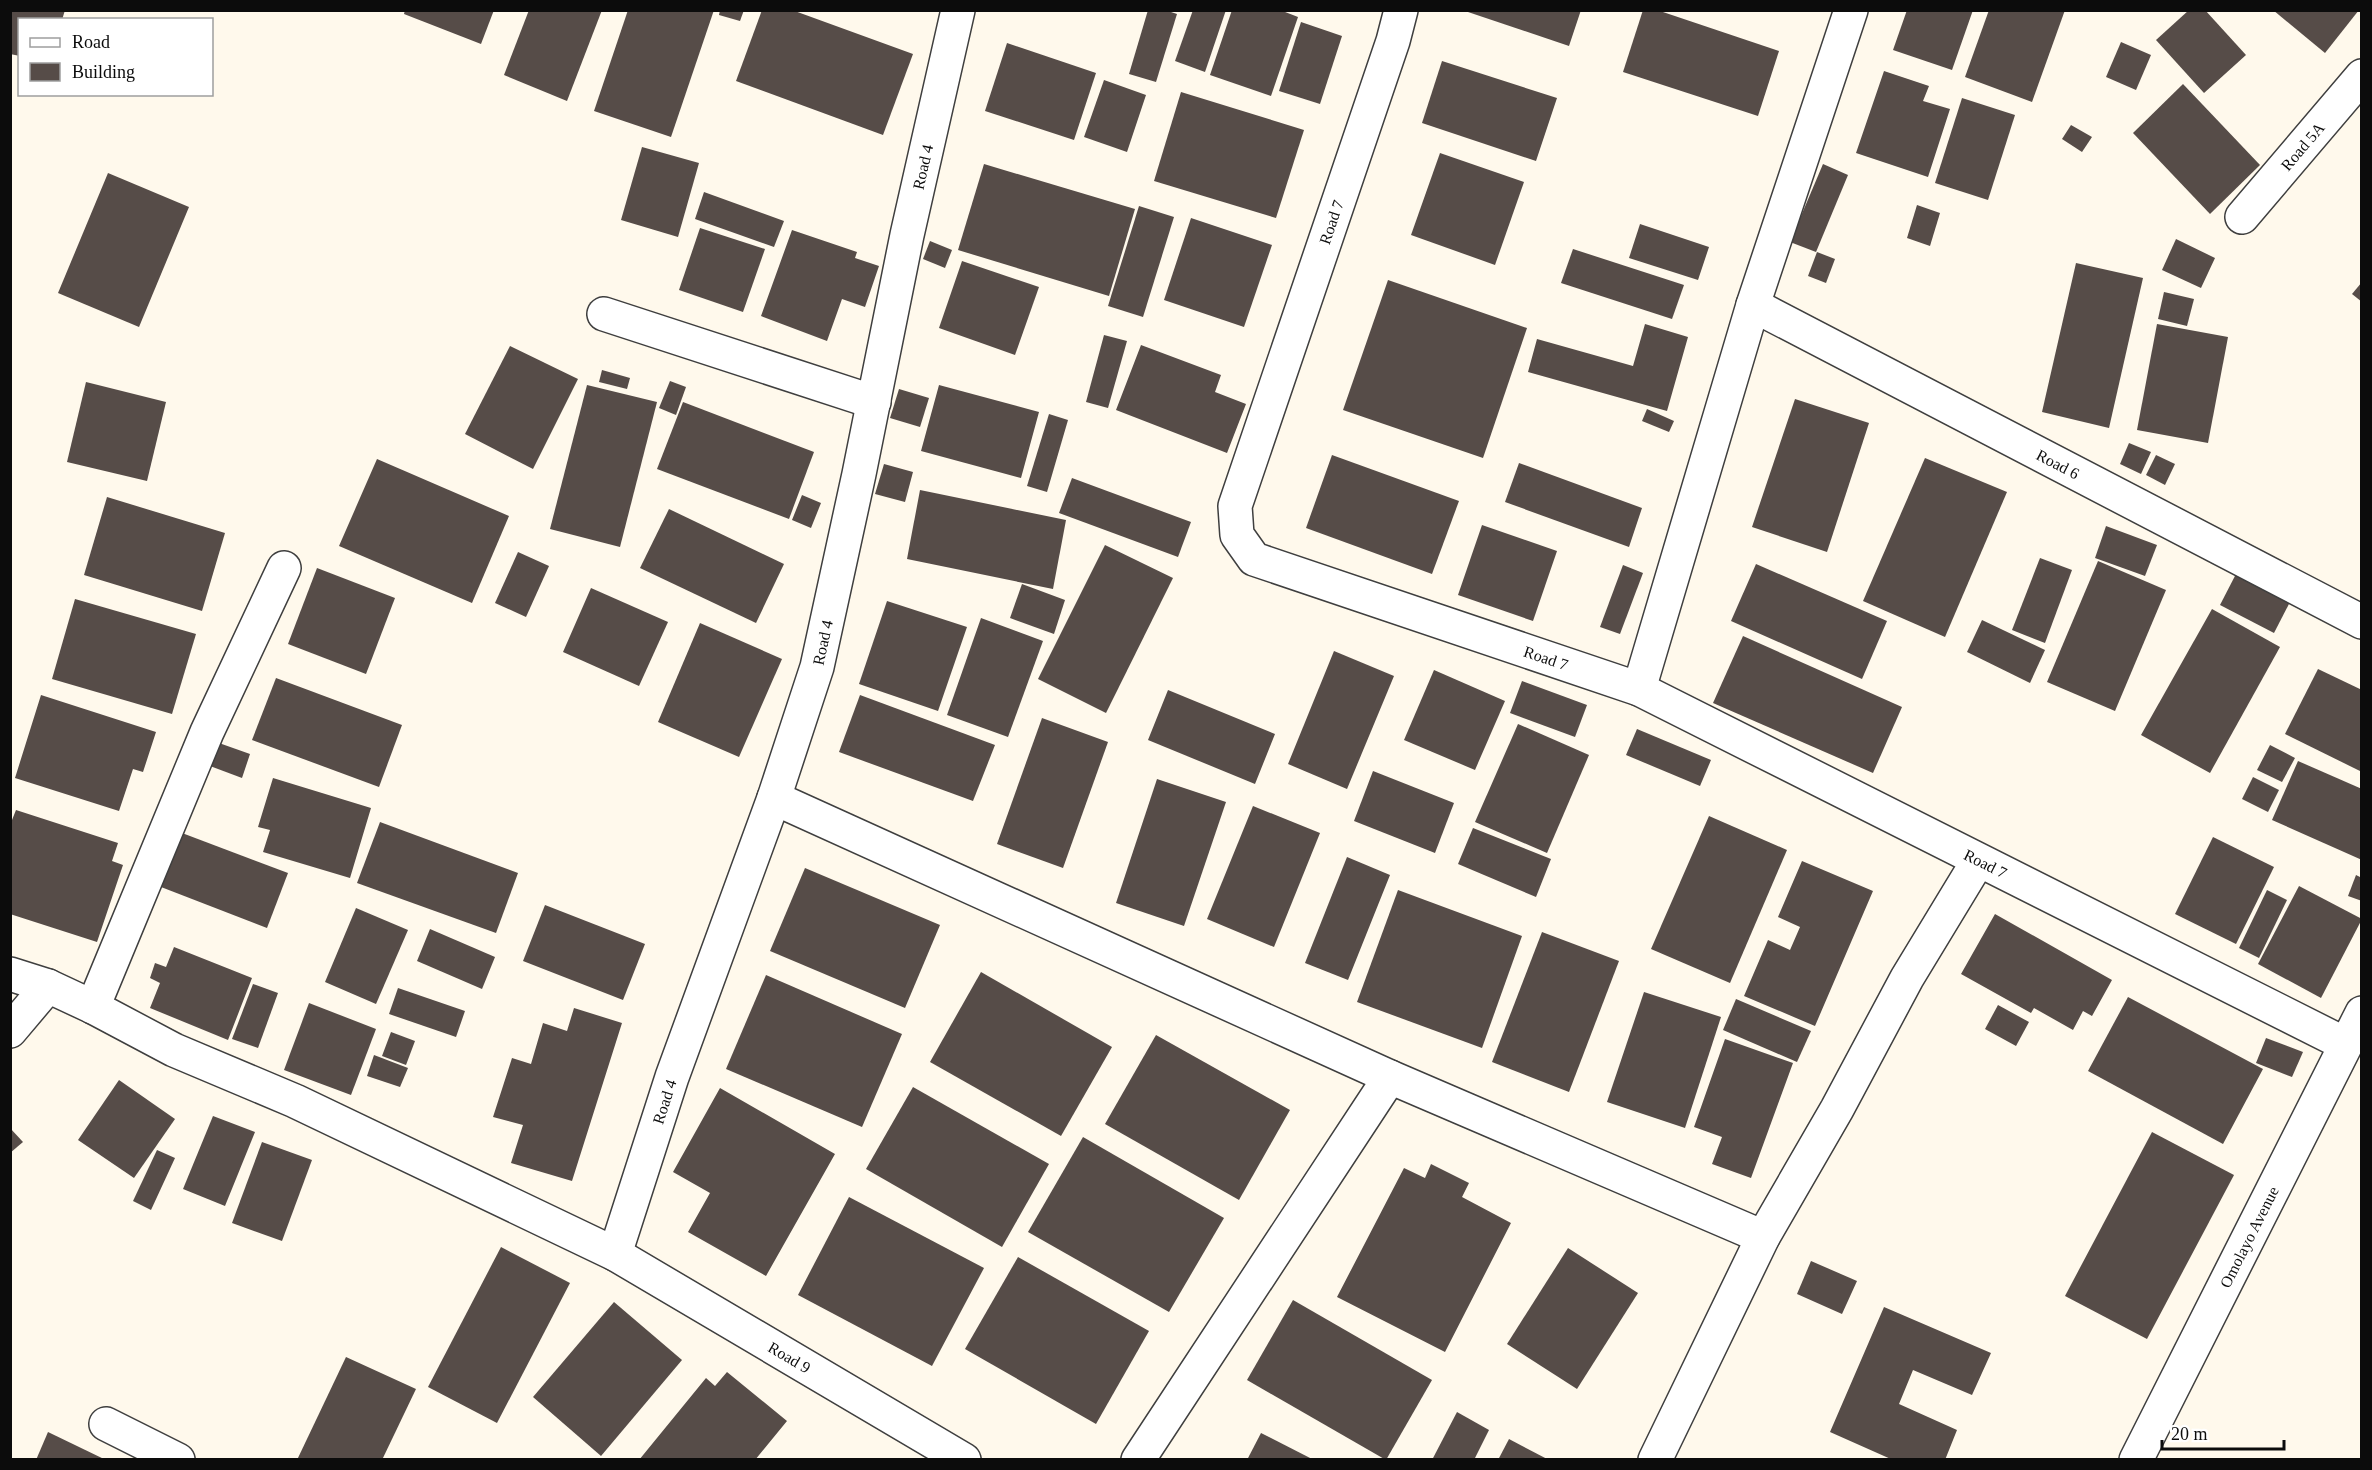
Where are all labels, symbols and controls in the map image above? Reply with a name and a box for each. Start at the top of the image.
legend [18,18,213,96]
text: Road [72,32,110,52]
text: Building [72,62,135,82]
street label: Road 5A [2278,119,2328,174]
street label: Road 4 [910,143,936,191]
street label: Road 7 [1316,198,1347,247]
street label: Road 6 [2034,446,2082,482]
street label: Road 4 [810,618,836,667]
street label: Road 7 [1522,643,1570,674]
street label: Road 7 [1961,846,2010,882]
street label: Road 4 [649,1077,680,1126]
street label: Omolayo Avenue [2217,1184,2282,1291]
street label: Road 9 [765,1339,813,1376]
scale bar [2162,1413,2284,1451]
text: 20 m [2171,1424,2208,1444]

